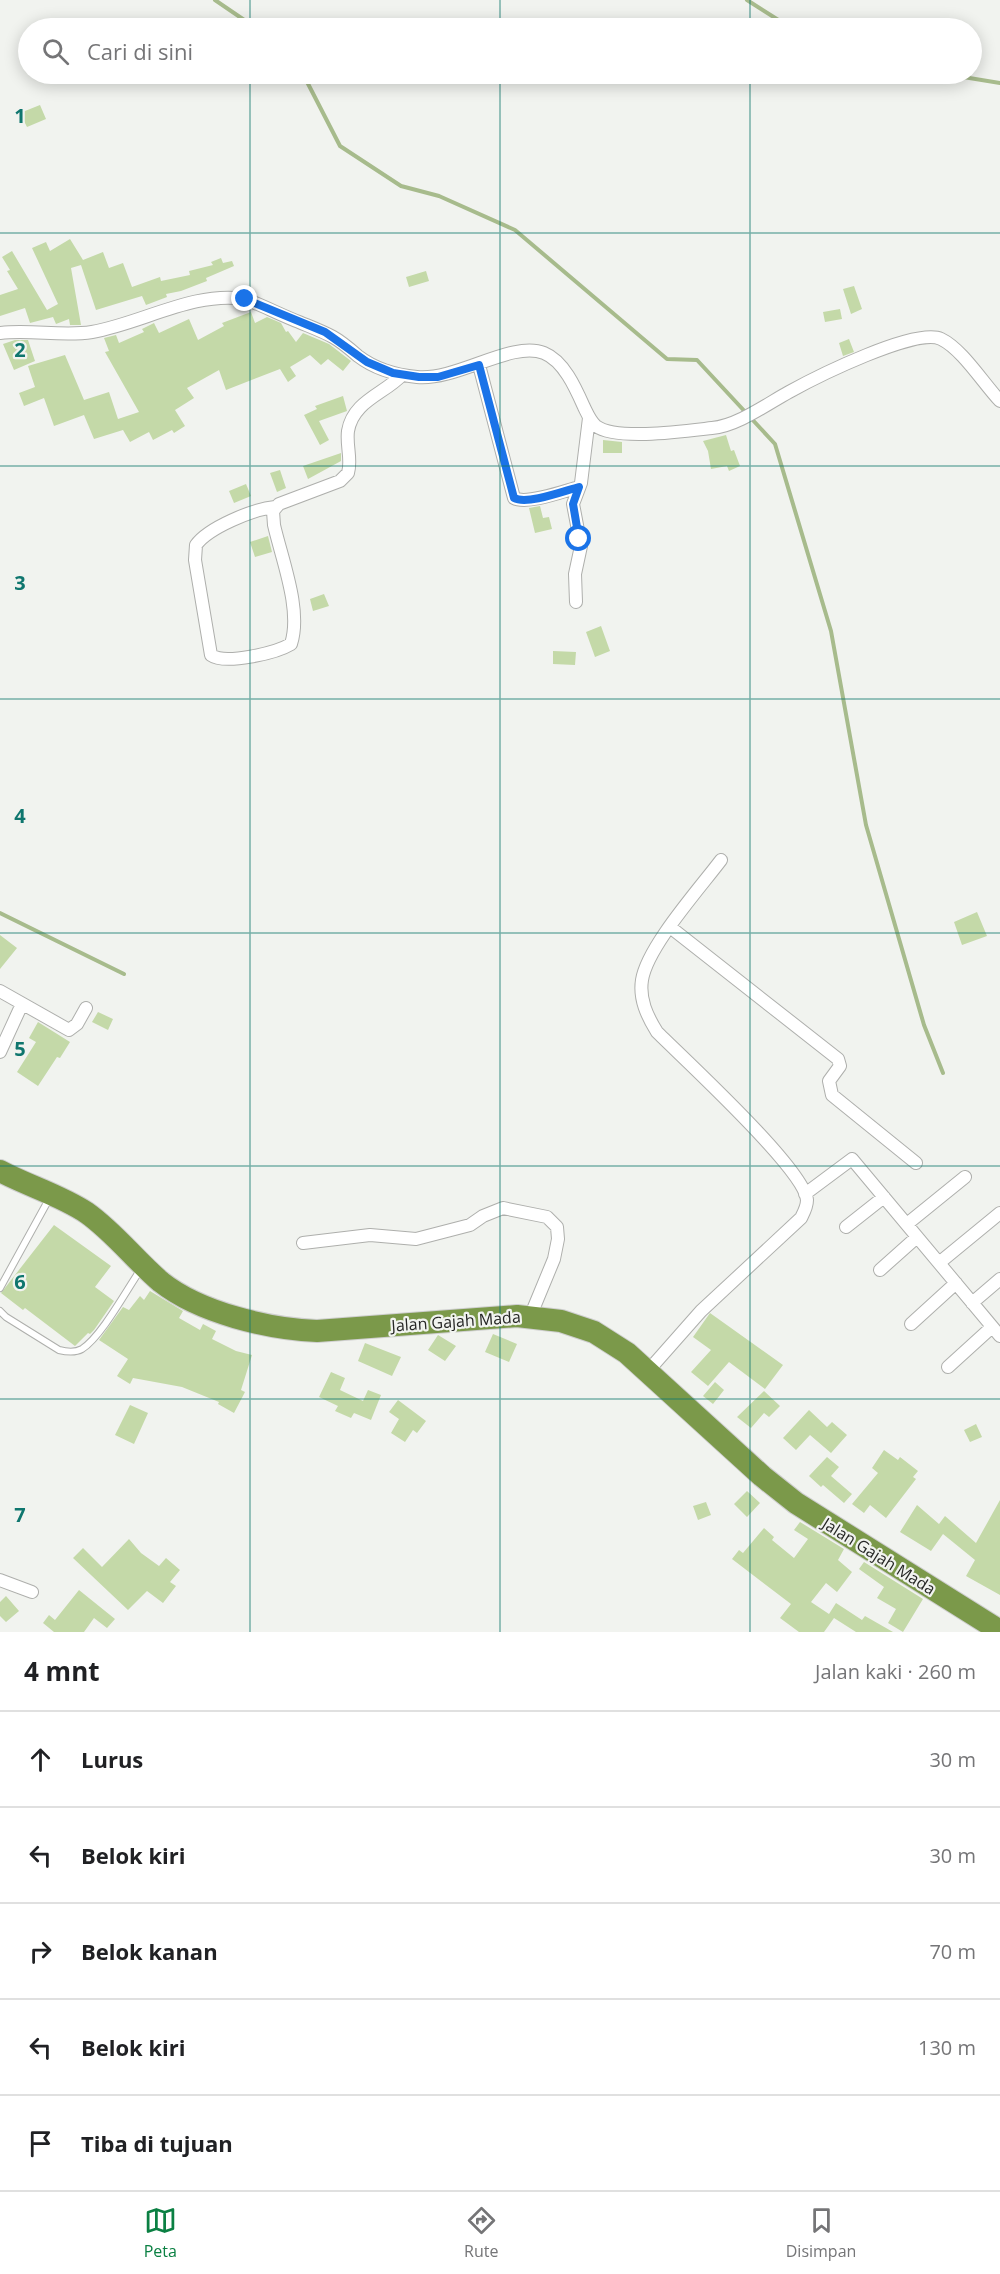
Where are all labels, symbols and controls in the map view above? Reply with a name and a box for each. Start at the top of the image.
search box [18,18,982,84]
icon: search [39,35,72,68]
text: Cari di sini [87,36,193,66]
text: 1 [14,102,26,129]
route end [231,285,257,311]
text: 2 [14,336,26,363]
route start [565,525,591,551]
text: 3 [14,569,26,596]
text: 4 [14,802,26,829]
text: 5 [14,1035,26,1062]
text: 6 [14,1268,26,1295]
street label: Jalan Gajah Mada [389,1306,521,1337]
text: 7 [14,1501,26,1528]
street label: Jalan Gajah Mada [817,1511,940,1600]
text: 4 mnt [24,1653,100,1689]
text: Jalan kaki · 260 m [815,1658,976,1685]
icon: ahead [24,1743,57,1776]
text: Lurus [81,1744,143,1774]
text: 30 m [929,1746,976,1773]
icon: left [24,1839,57,1872]
text: Belok kiri [81,1840,186,1870]
text: 30 m [929,1842,976,1869]
icon: right [24,1935,57,1968]
text: Belok kanan [81,1936,218,1966]
text: 70 m [929,1938,976,1965]
icon: left [24,2031,57,2064]
text: Belok kiri [81,2032,186,2062]
text: 130 m [918,2034,976,2061]
icon: arrive [24,2127,57,2160]
text: Tiba di tujuan [81,2128,233,2158]
tab: Peta [144,2204,177,2262]
tab: Rute [464,2204,498,2262]
tab: Disimpan [786,2204,856,2262]

